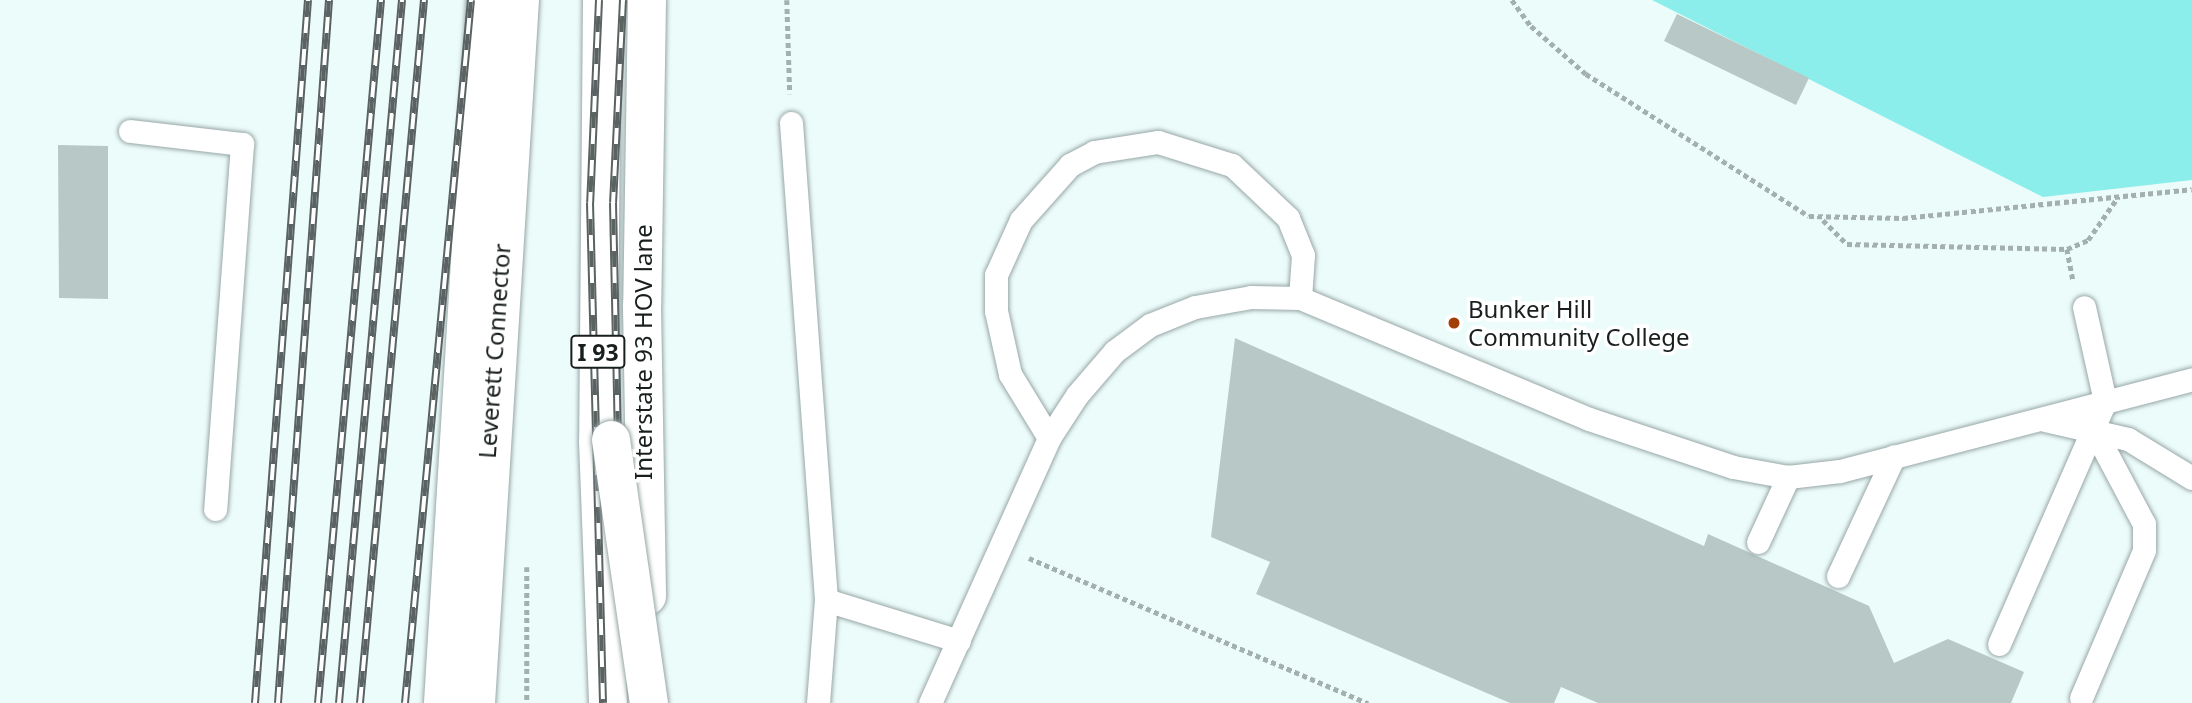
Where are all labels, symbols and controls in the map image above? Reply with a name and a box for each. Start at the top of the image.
street label: Interstate 93 HOV lane [629,224,657,480]
street label: Leverett Connector [472,243,516,459]
place label: Bunker Hill Community College [1468,295,1689,351]
marker: Bunker Hill Community College [1446,315,1462,331]
road number: I 93 [570,332,626,372]

